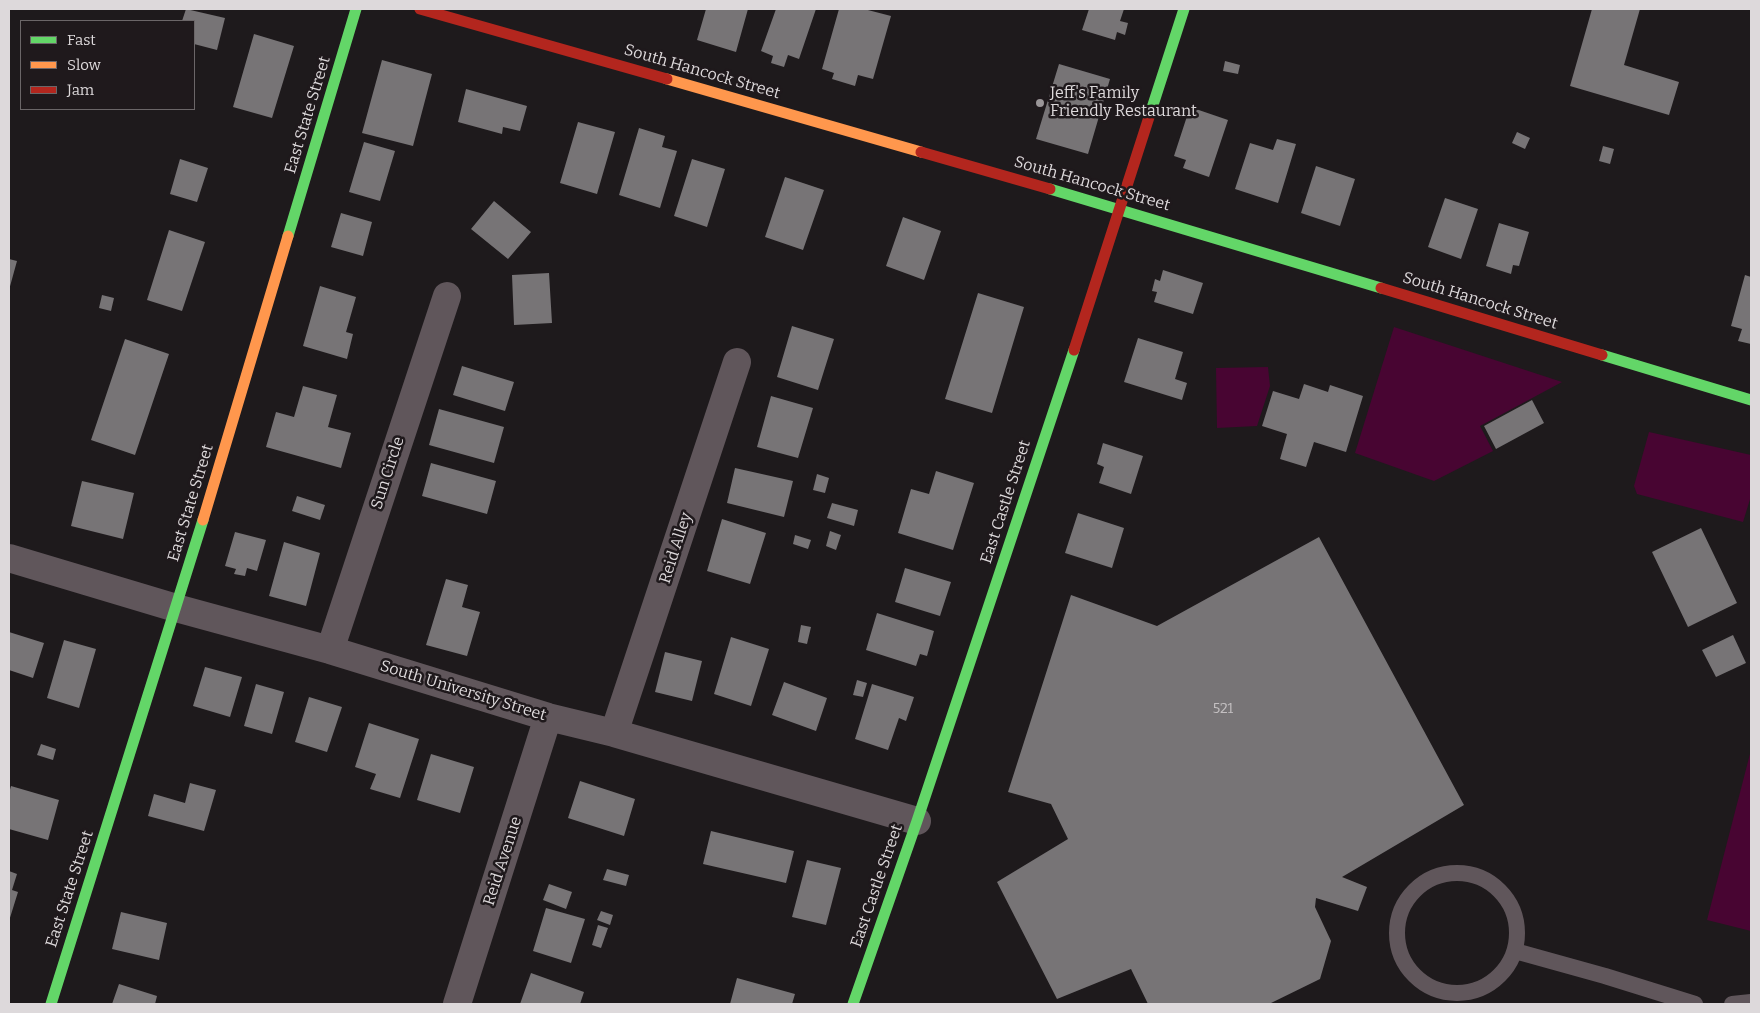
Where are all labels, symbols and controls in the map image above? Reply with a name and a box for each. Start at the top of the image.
legend [20,20,195,110]
text: Fast [67,31,96,49]
street label: South Hancock Street [622,41,782,103]
street label: East State Street [281,54,335,176]
text: Slow [67,56,101,74]
text: Jam [67,81,94,99]
place label: Jeff's Family Friendly Restaurant [1050,84,1197,122]
marker: Jeff's Family Friendly Restaurant [1034,97,1046,109]
street label: South Hancock Street [1012,153,1172,215]
street label: South Hancock Street [1400,268,1560,334]
street label: Sun Circle [367,434,409,512]
street label: East Castle Street [977,438,1035,566]
street label: East State Street [164,442,218,564]
street label: Reid Alley [655,510,697,586]
street label: South University Street [378,657,548,725]
house number: 521 [1213,701,1233,717]
street label: Reid Avenue [480,814,526,908]
street label: East Castle Street [847,822,907,950]
street label: East State Street [42,828,98,950]

